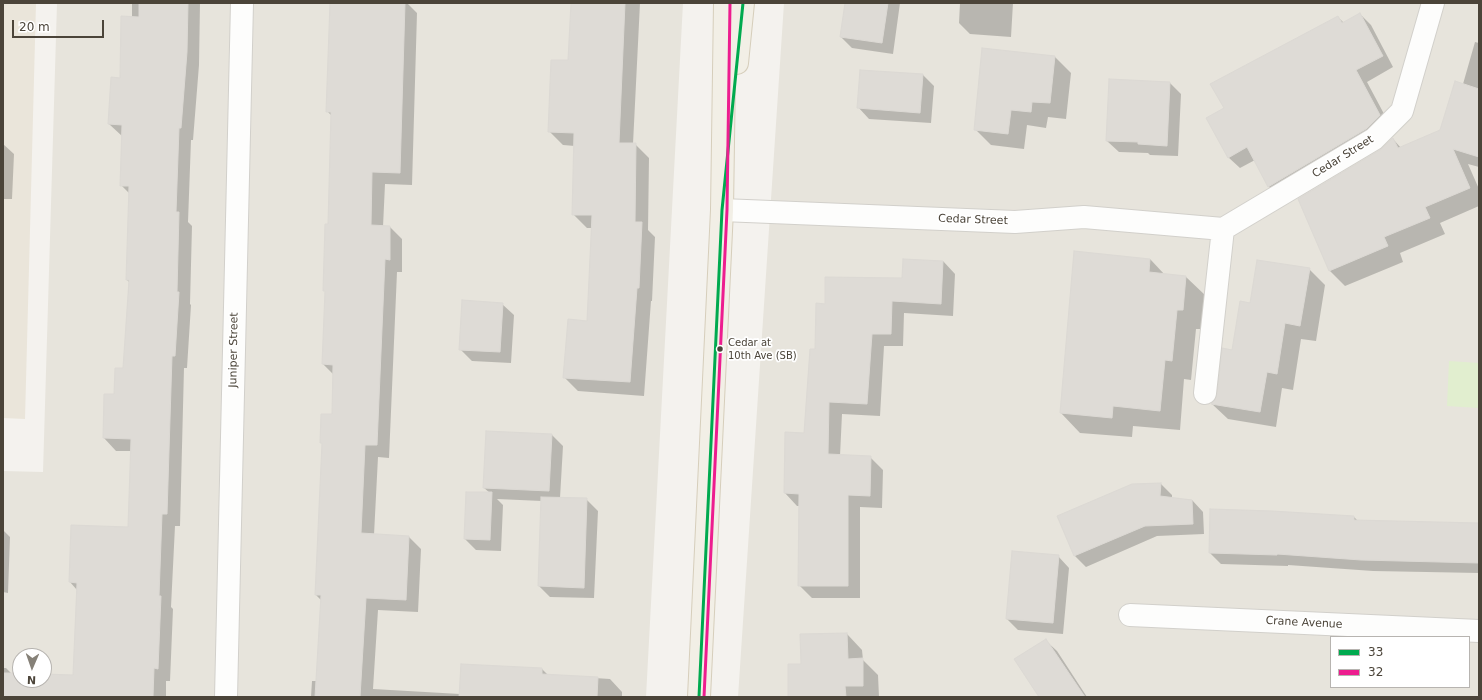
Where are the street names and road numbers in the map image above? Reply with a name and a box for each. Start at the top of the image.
street label: Cedar Street [1310,133,1376,181]
street label: Cedar Street [938,212,1008,228]
street label: Juniper Street [227,312,241,388]
street label: Crane Avenue [1265,614,1343,632]

